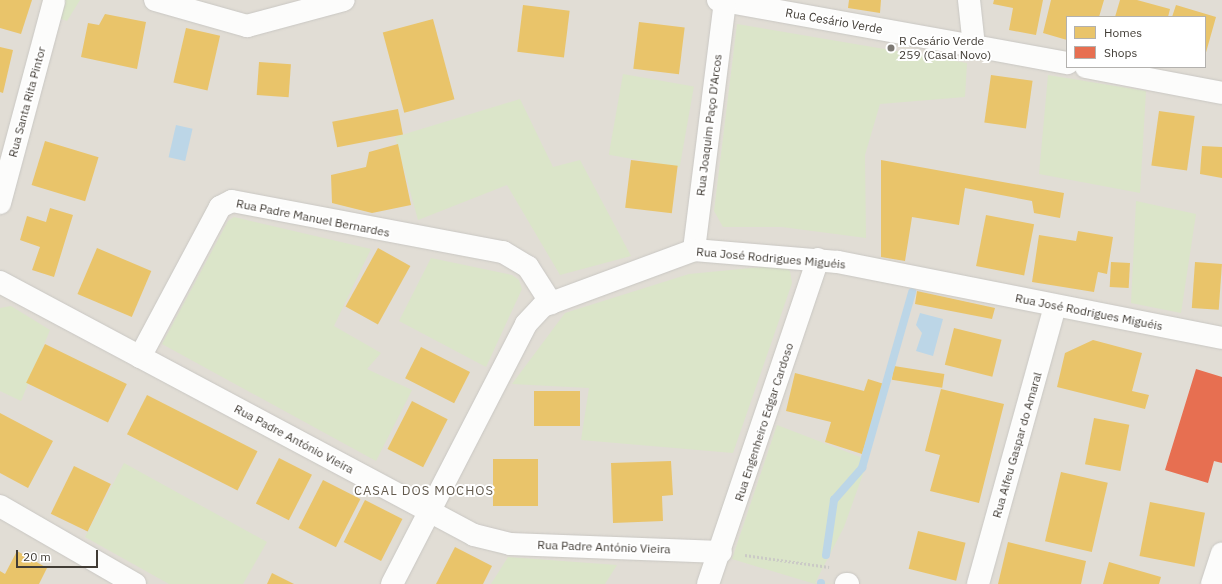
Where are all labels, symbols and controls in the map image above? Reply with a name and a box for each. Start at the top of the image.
street label: Rua Cesário Verde [784,5,884,37]
legend [1066,16,1206,68]
text: Homes [1104,25,1142,40]
place label: R Cesário Verde 259 (Casal Novo) [899,34,991,62]
marker: R Cesário Verde 259 (Casal Novo) [886,43,896,53]
street label: Rua Santa Rita Pintor [5,45,49,159]
text: Shops [1104,45,1137,60]
street label: Rua Joaquim Paço D'Arcos [693,53,725,197]
street label: Rua Padre Manuel Bernardes [235,196,391,240]
street label: Rua José Rodrigues Miguéis [696,244,846,272]
street label: Rua José Rodrigues Miguéis [1014,291,1164,333]
street label: Rua Engenheiro Edgar Cardoso [732,341,796,503]
street label: Rua Alfeu Gaspar do Amaral [989,370,1045,520]
street label: Rua Padre António Vieira [232,401,356,477]
district label: CASAL DOS MOCHOS [354,483,494,499]
street label: Rua Padre António Vieira [537,537,671,557]
scale bar [18,542,100,568]
text: 20 m [23,549,51,564]

